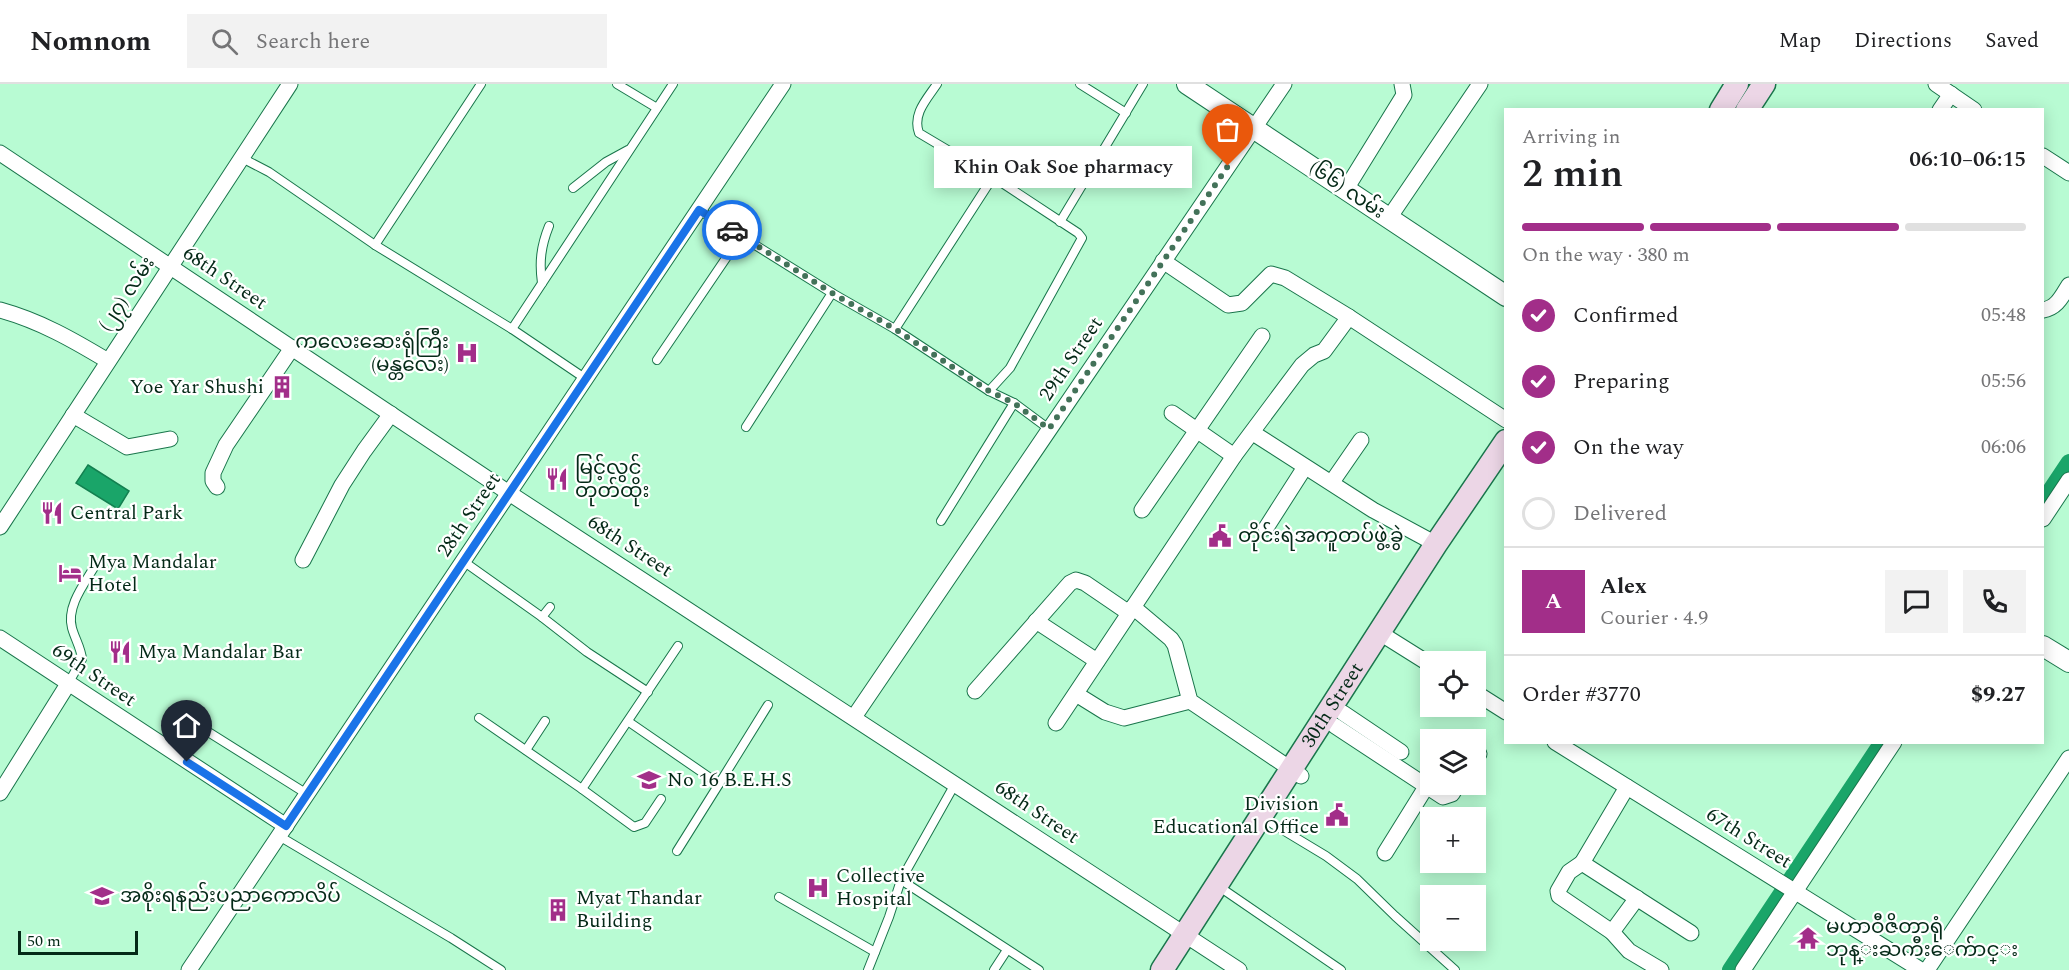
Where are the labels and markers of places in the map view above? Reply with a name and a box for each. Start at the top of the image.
pin [1202,104,1253,166]
callout: Khin Oak Soe pharmacy [934,145,1192,187]
place label: ကလေးဆေးရုံကြီး (မန္တလေး) [295,327,449,380]
hospital icon: ကလေးဆေးရုံကြီး (မန္တလေး) [454,340,480,366]
place label: Yoe Yar Shushi [130,372,264,402]
building icon: Yoe Yar Shushi [269,374,295,400]
place label: မြင့်လွင် တုတ်ထိုး [575,453,649,507]
restaurant icon: မြင့်လွင် တုတ်ထိုး [544,466,570,492]
place label: Central Park [70,498,183,528]
restaurant icon: Central Park [39,500,65,526]
place label: တိုင်းရဲအကူတပ်ဖွဲ့ခွဲ [1238,521,1403,552]
public building icon: တိုင်းရဲအကူတပ်ဖွဲ့ခွဲ [1207,523,1233,549]
place label: Mya Mandalar Hotel [88,547,217,600]
hotel icon: Mya Mandalar Hotel [57,560,83,586]
place label: Mya Mandalar Bar [138,637,303,667]
restaurant icon: Mya Mandalar Bar [107,639,133,665]
pin [161,700,212,762]
place label: No 16 B.E.H.S [667,765,792,795]
school or university icon: No 16 B.E.H.S [636,767,662,793]
place label: Division Educational Office [1152,789,1319,842]
public building icon: Division Educational Office [1324,802,1350,828]
place label: Collective Hospital [836,861,925,914]
hospital icon: Collective Hospital [805,875,831,901]
place label: အစိုးရနည်းပညာကောလိပ် [120,881,341,912]
school or university icon: အစိုးရနည်းပညာကောလိပ် [89,883,115,909]
place label: Myat Thandar Building [576,883,702,936]
building icon: Myat Thandar Building [545,897,571,923]
place label: မဟာဝီဇိတာရုံ ဘုန္းႀကီးေက်ာင္း [1826,912,2018,966]
temple icon: မဟာဝီဇိတာရုံ ဘုန္းႀကီးေက်ာင္း [1795,925,1821,951]

